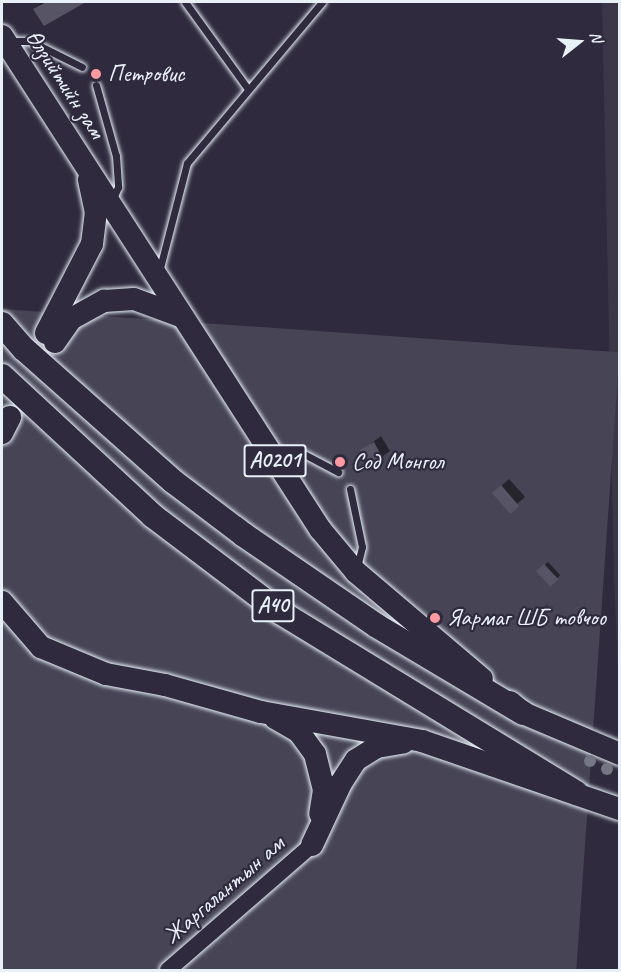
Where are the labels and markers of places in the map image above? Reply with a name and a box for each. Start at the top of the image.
place label: Петровис [108,60,184,88]
marker: Петровис [89,67,103,81]
place label: Сод Монгол [352,448,443,476]
marker: Сод Монгол [333,455,347,469]
place label: Яармаг ШБ товчоо [447,604,606,632]
marker: Яармаг ШБ товчоо [428,611,442,625]

